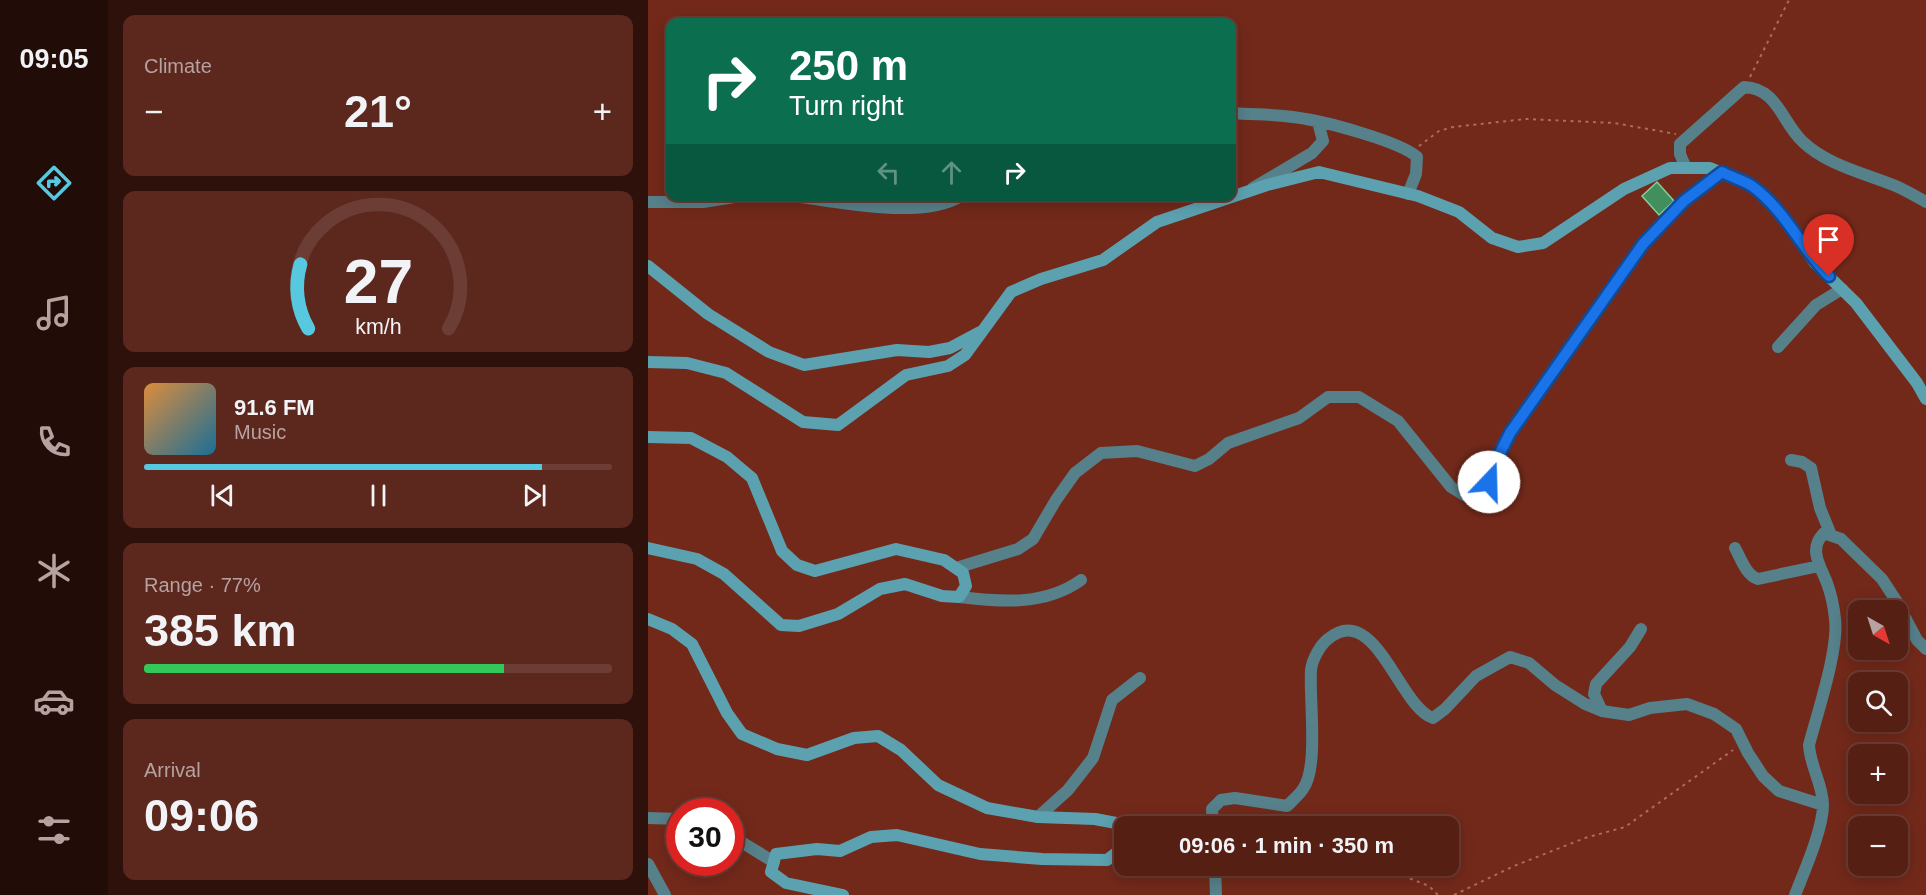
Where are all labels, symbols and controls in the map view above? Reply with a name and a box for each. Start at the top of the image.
icon: right [690,42,768,120]
text: 250 m [789,42,908,89]
text: 09:05 [19,44,89,74]
text: Climate [144,55,212,77]
text: 21° [344,86,412,137]
text: Turn right [789,91,904,121]
text: − [144,93,163,130]
text: + [593,93,612,130]
icon: left [872,156,905,189]
icon: ahead [935,156,968,189]
icon: right [998,156,1031,189]
icon: directions [33,162,75,204]
pin [1803,214,1854,276]
icon: arrive [1812,223,1845,256]
text: 27 [343,247,413,316]
icon: music [33,292,75,334]
text: km/h [355,315,401,339]
text: 91.6 FM [234,395,315,420]
icon: phone [33,421,75,463]
text: Music [234,421,286,443]
position arrow [1457,450,1521,514]
icon: previous [206,479,239,512]
icon: pause [362,479,395,512]
icon: next [518,479,551,512]
icon: climate [33,550,75,592]
text: Range · 77% [144,574,261,596]
north arrow [1848,600,1908,660]
map controls [1848,600,1908,876]
text: 385 km [144,605,297,656]
button: search [1848,672,1908,732]
icon: car [33,680,75,722]
button: + [1848,744,1908,804]
text: Arrival [144,759,201,781]
text: 09:06 [144,790,259,841]
speed limit sign: 30 [666,798,744,876]
icon: filters [33,809,75,851]
button: − [1848,816,1908,876]
text: 09:06 · 1 min · 350 m [1179,833,1394,858]

